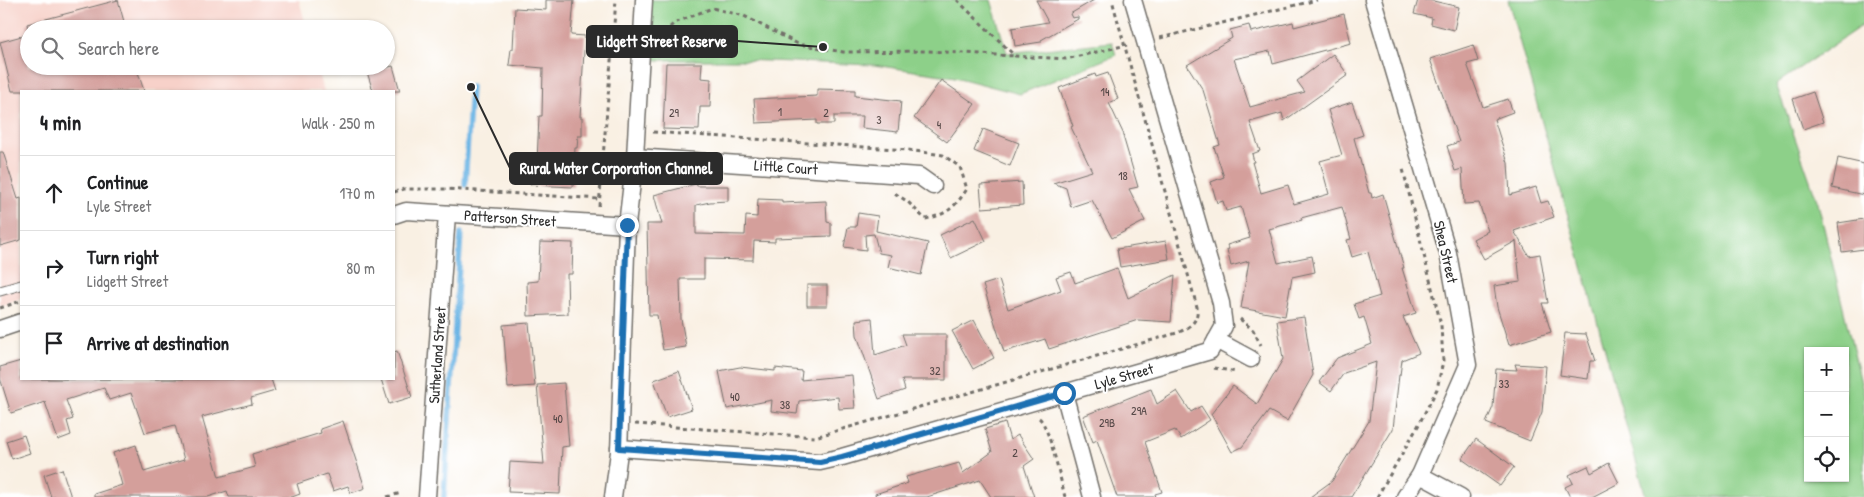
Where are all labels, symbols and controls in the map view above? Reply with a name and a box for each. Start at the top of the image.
search box [20,20,395,75]
callout: Lidgett Street Reserve [587,26,737,57]
text: Lidgett Street Reserve [597,30,728,53]
icon: search [38,34,66,62]
text: Search here [78,35,159,61]
house number: 14 [1101,83,1110,100]
house number: 1 [778,103,782,120]
house number: 29 [669,104,680,121]
house number: 2 [823,104,829,121]
text: 4 min [40,108,81,137]
house number: 3 [876,111,882,128]
text: Walk · 250 m [301,112,375,134]
house number: 4 [937,116,942,133]
callout: Rural Water Corporation Channel [510,153,722,184]
street label: Little Court [753,154,819,180]
text: Rural Water Corporation Channel [520,157,713,180]
house number: 18 [1118,167,1128,184]
text: Continue [87,169,148,195]
icon: ahead [40,179,68,207]
text: 170 m [340,182,375,204]
text: Lyle Street [87,195,151,217]
street label: Patterson Street [463,204,558,232]
route end [616,214,639,237]
street label: Shea Street [1429,219,1464,286]
text: Turn right [87,244,158,270]
icon: right [40,254,68,282]
text: 80 m [346,257,375,279]
text: Lidgett Street [87,270,168,292]
street label: Sutherland Street [423,305,451,404]
icon: arrive [40,329,68,357]
text: Arrive at destination [87,330,229,356]
map controls [1804,347,1849,482]
button: + [1804,347,1849,392]
street label: Lyle Street [1092,357,1157,394]
house number: 32 [930,362,941,379]
house number: 33 [1499,375,1509,392]
route start [1053,382,1076,405]
house number: 40 [730,388,740,405]
button: − [1804,392,1849,437]
house number: 38 [780,396,790,413]
house number: 29A [1131,402,1147,419]
house number: 40 [553,410,563,427]
house number: 29B [1099,414,1115,431]
button: locate [1804,437,1849,482]
house number: 2 [1012,444,1018,461]

